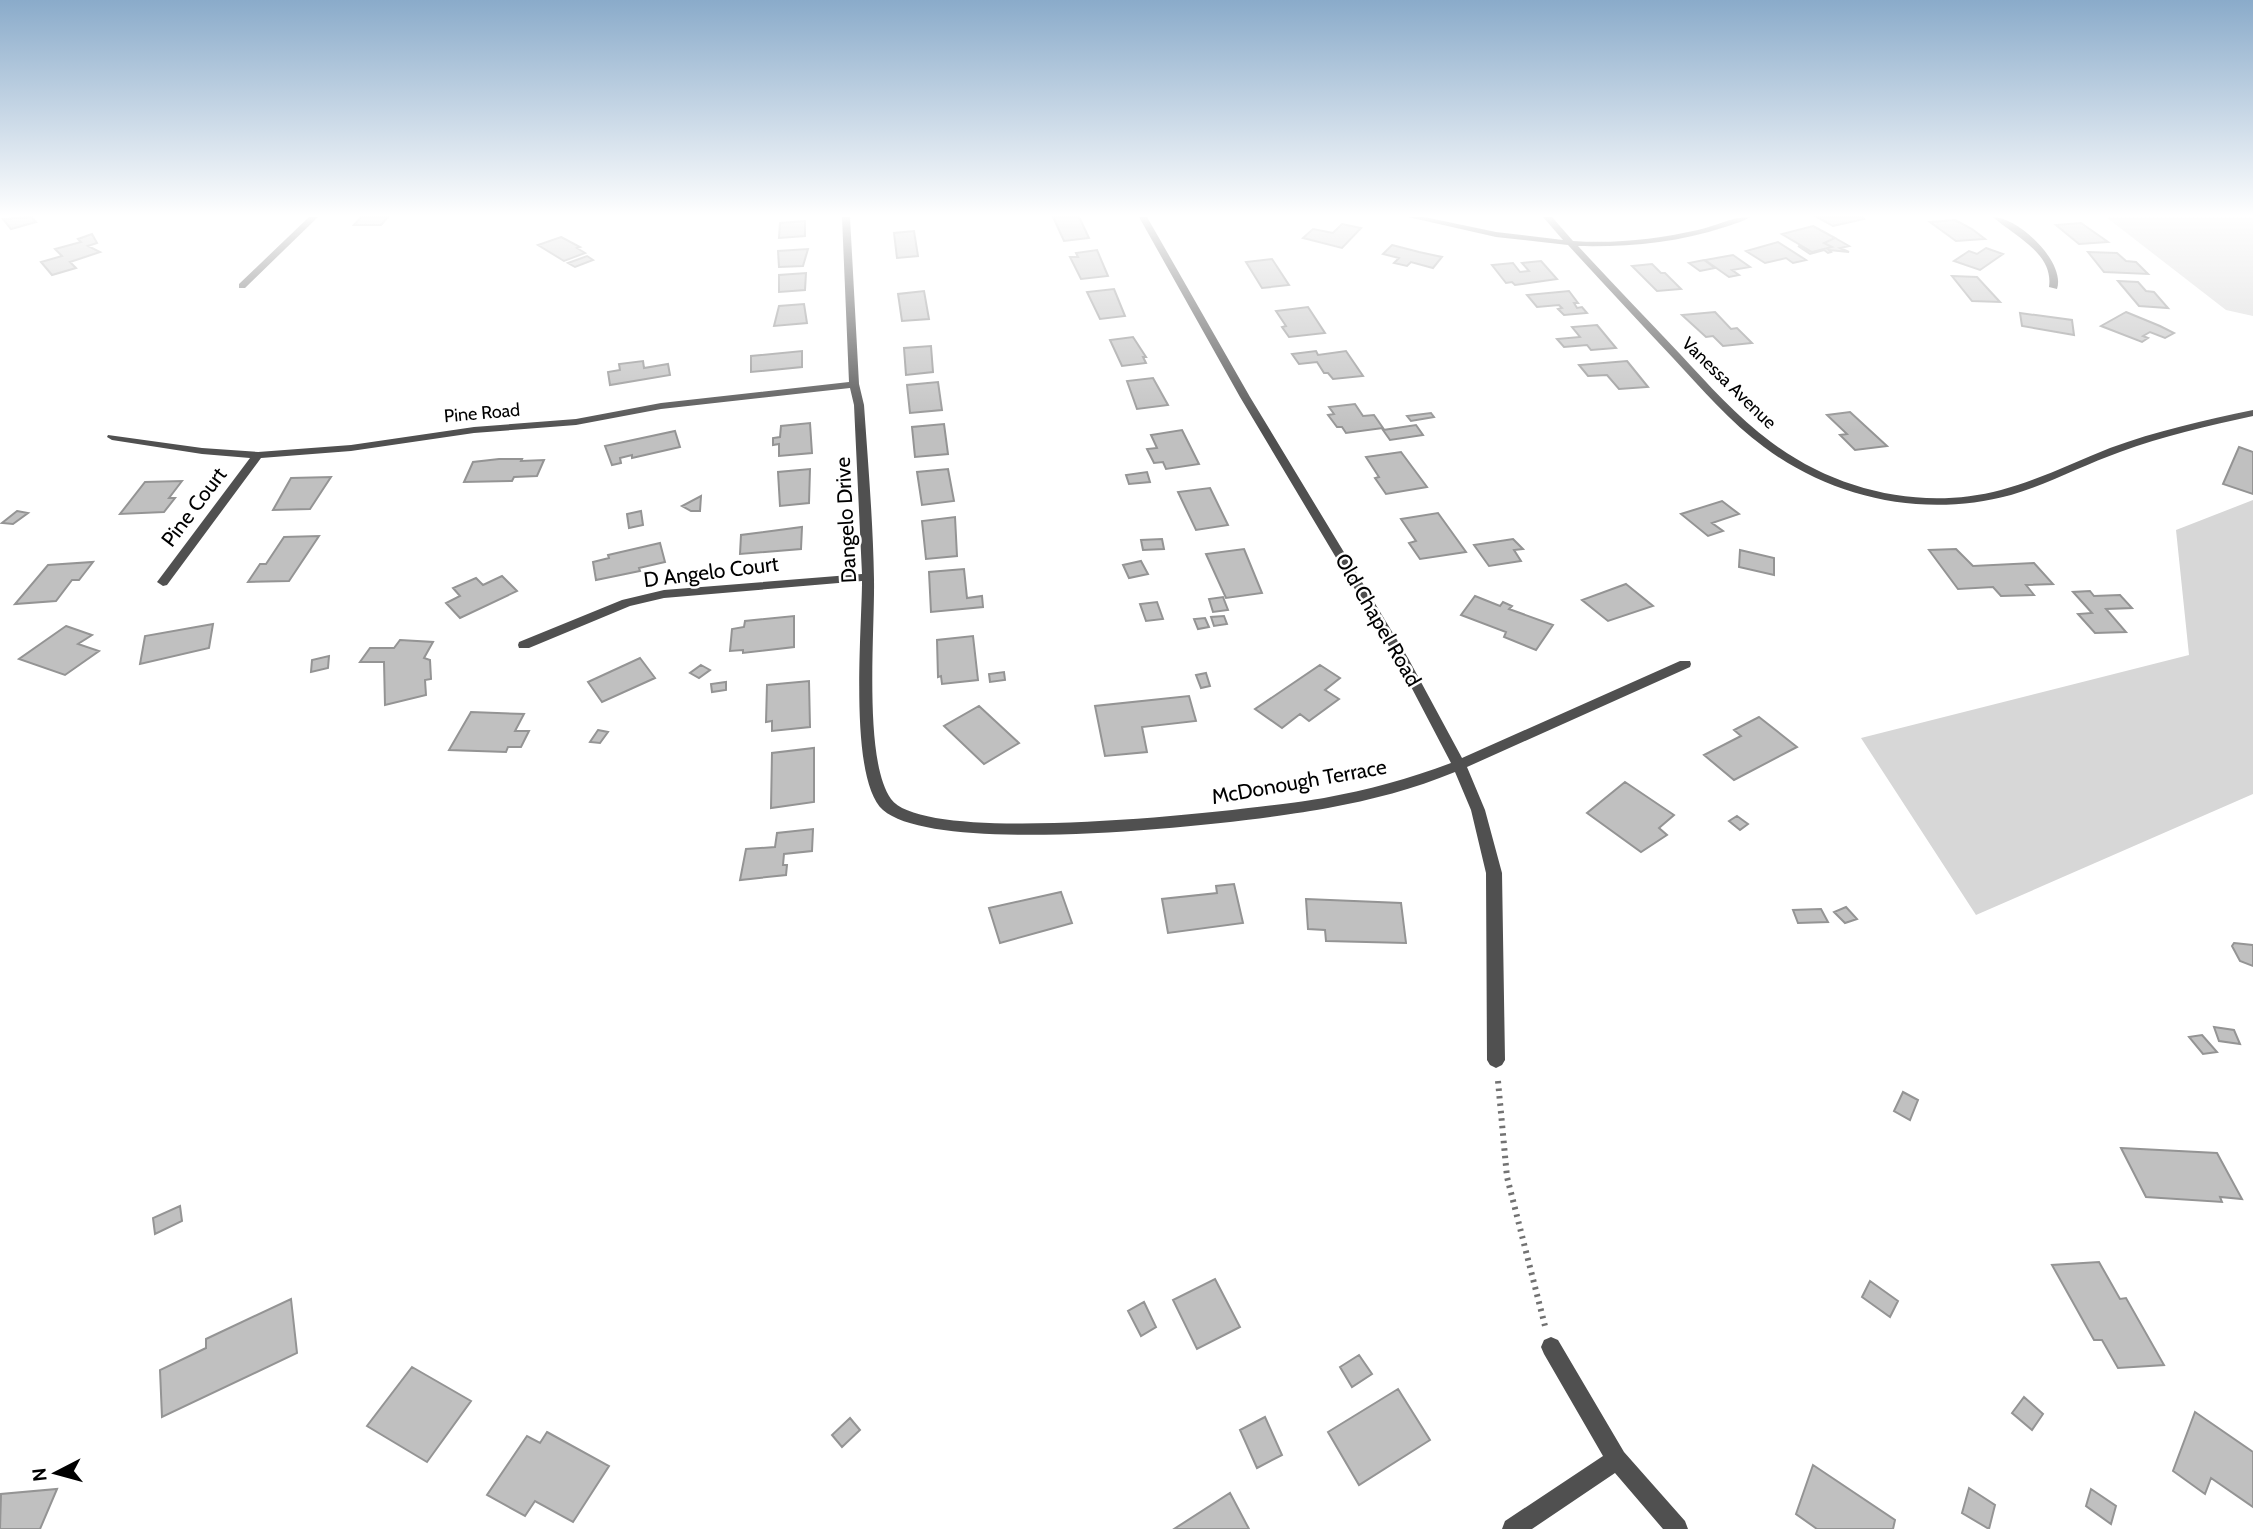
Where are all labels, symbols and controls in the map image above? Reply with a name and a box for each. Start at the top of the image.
street label: Vanessa Avenue [1677,332,1781,434]
street label: Pine Road [443,399,521,427]
street label: Dangelo Drive [830,456,861,584]
street label: Pine Court [156,462,231,551]
street label: Old Chapel Road [1330,549,1427,691]
street label: D Angelo Court [642,551,780,592]
street label: McDonough Terrace [1209,754,1389,809]
north arrow [21,1438,91,1508]
text: N [27,1467,52,1483]

